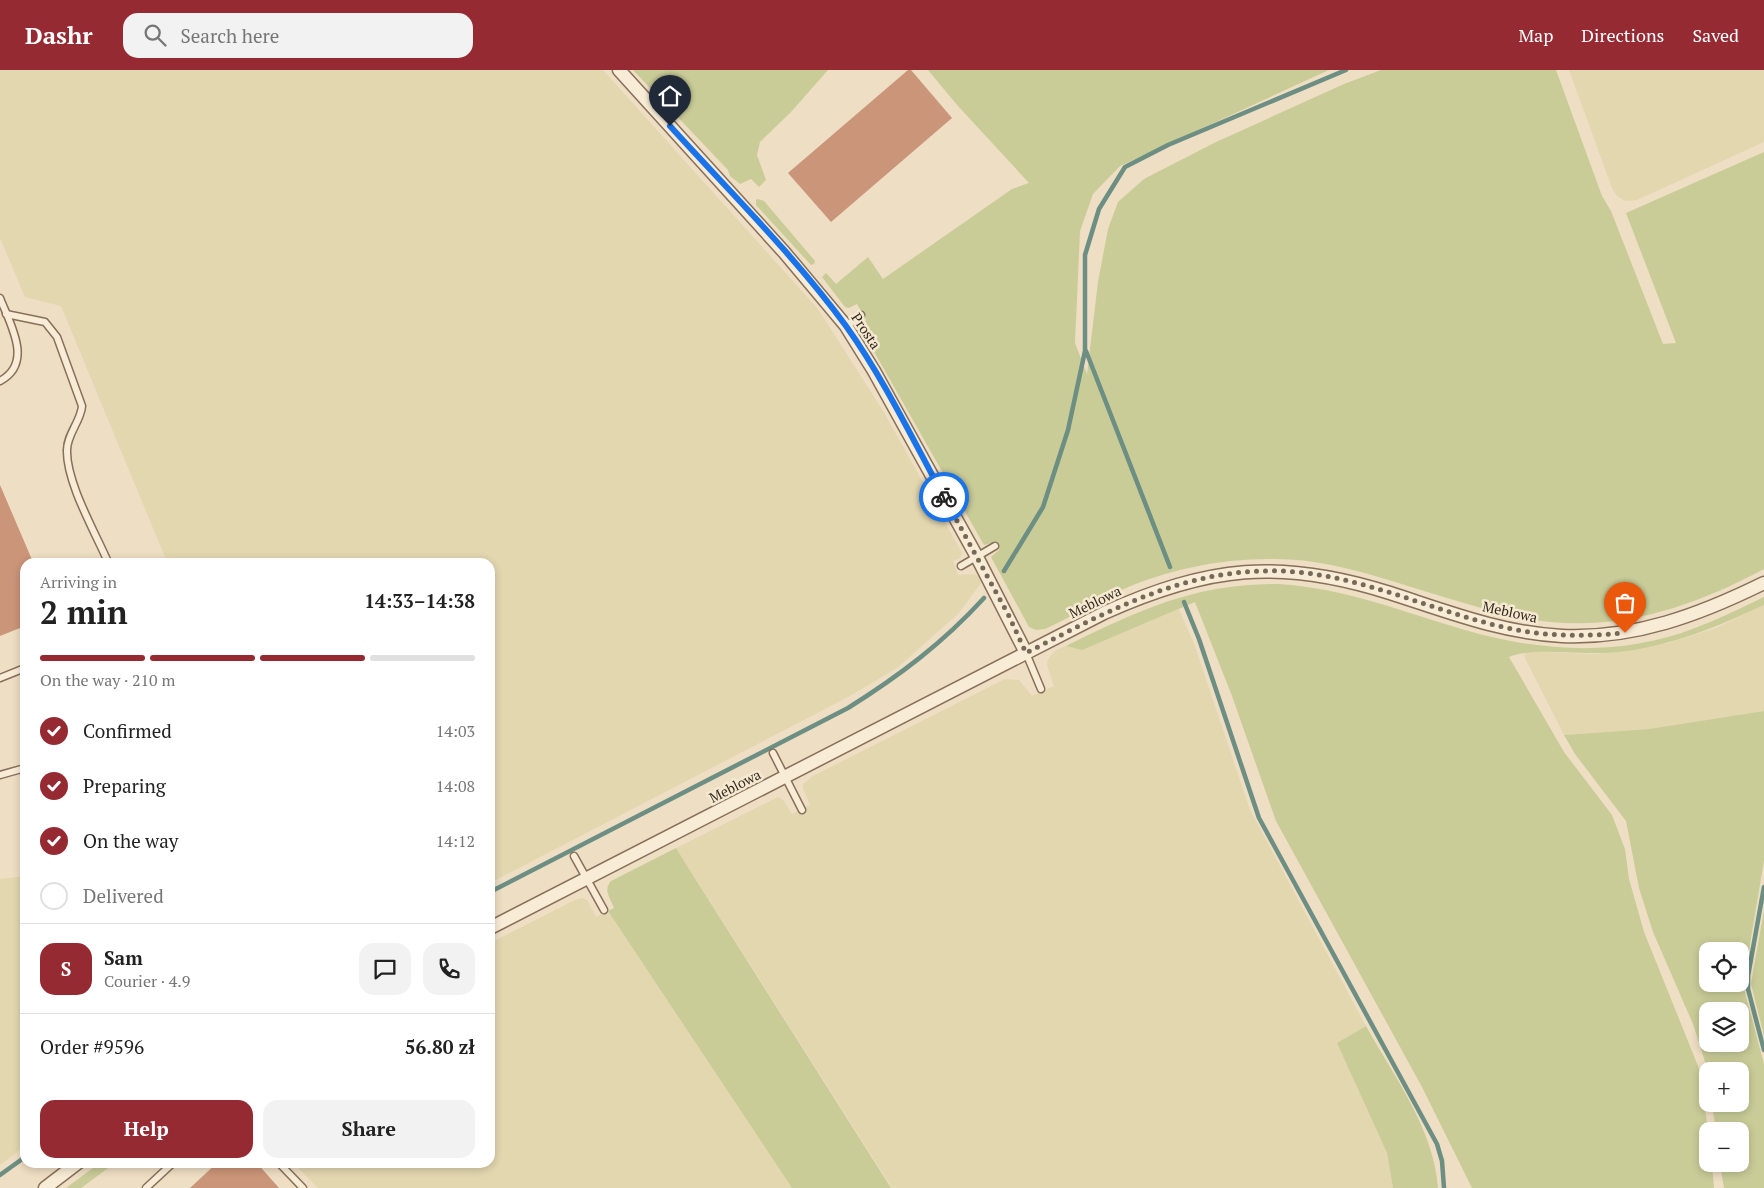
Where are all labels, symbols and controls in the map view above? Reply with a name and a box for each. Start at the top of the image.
search box [123,13,473,58]
text: Dashr [25,19,93,51]
icon: search [141,21,169,49]
text: Search here [181,23,279,48]
text: Map [1518,23,1553,47]
text: Directions [1581,23,1664,47]
text: Saved [1692,23,1739,47]
pin [649,75,691,126]
icon: home [656,82,684,110]
street label: Prosta [847,309,885,353]
courier [919,472,969,522]
icon: bike [930,483,958,511]
text: Arriving in [40,571,117,593]
street label: Meblowa [1066,581,1124,622]
pin [1604,582,1646,633]
text: 14:33–14:38 [364,588,475,613]
icon: bag [1611,589,1639,617]
text: 2 min [40,591,128,633]
street label: Meblowa [1481,596,1539,627]
text: On the way · 210 m [40,669,175,691]
icon: check [40,717,68,745]
text: Confirmed [83,718,172,743]
text: 14:03 [436,720,475,742]
street label: Meblowa [706,764,764,807]
icon: check [40,772,68,800]
text: Preparing [83,773,166,798]
text: 14:08 [436,775,475,797]
icon: check [40,827,68,855]
text: On the way [83,828,178,853]
text: 14:12 [436,830,475,852]
text: Delivered [83,883,164,908]
map controls [1699,942,1749,1172]
button: locate [1699,942,1749,992]
button: chat [359,943,411,995]
button: phone [423,943,475,995]
text: Sam [104,945,143,970]
text: S [61,956,71,981]
text: Courier · 4.9 [104,970,190,992]
button: layers [1699,1002,1749,1052]
text: Order #9596 [40,1034,144,1059]
text: 56.80 zł [405,1034,475,1059]
button: + [1699,1062,1749,1112]
button: Help [40,1100,253,1158]
button: Share [263,1100,475,1158]
button: − [1699,1122,1749,1172]

